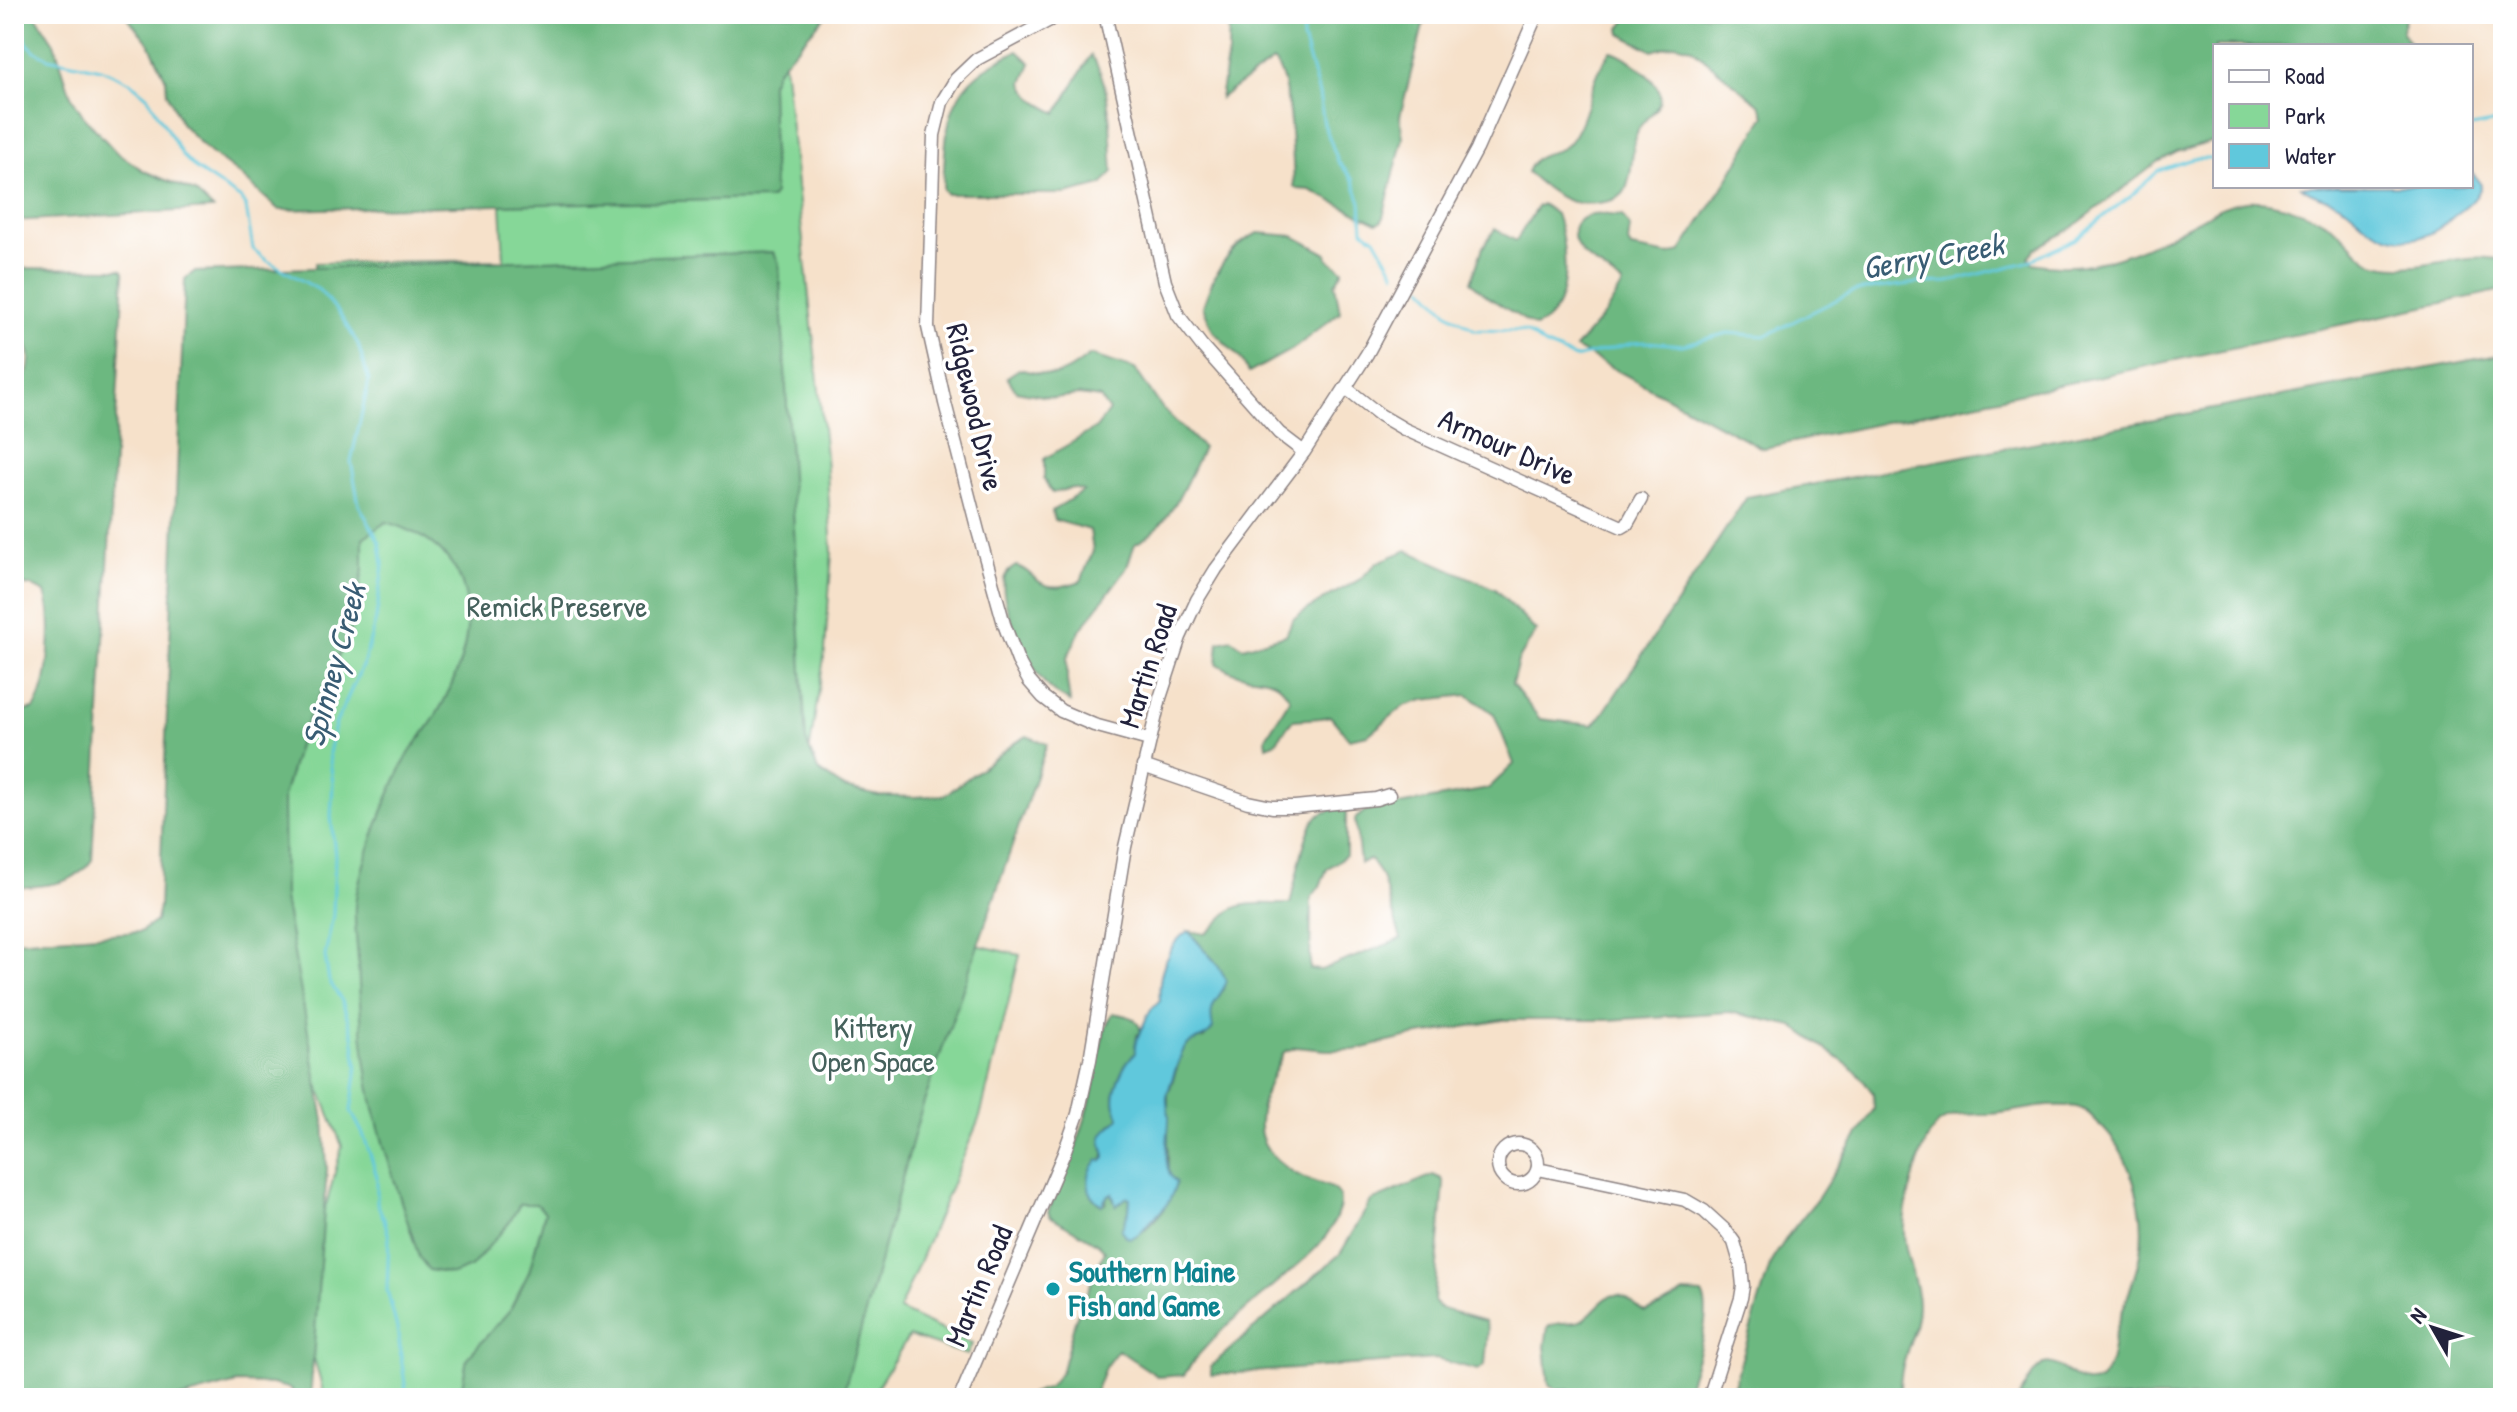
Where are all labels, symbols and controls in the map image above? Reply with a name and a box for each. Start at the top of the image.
legend [2213,44,2473,188]
text: Road [2285,59,2324,91]
text: Park [2285,99,2325,131]
text: Water [2285,139,2336,171]
water label: Gerry Creek [1859,222,2009,289]
street label: Ridgewood Drive [937,319,1015,494]
street label: Armour Drive [1433,398,1582,494]
water label: Spinney Creek [291,576,377,751]
park label: Remick Preserve [467,586,647,626]
street label: Martin Road [1108,598,1186,733]
park label: Kittery Open Space [811,1007,935,1081]
street label: Martin Road [935,1219,1022,1352]
place label: Southern Maine Fish and Game [1068,1251,1236,1325]
marker: Southern Maine Fish and Game [1044,1280,1062,1298]
north arrow [2393,1288,2473,1368]
text: N [2402,1301,2433,1329]

